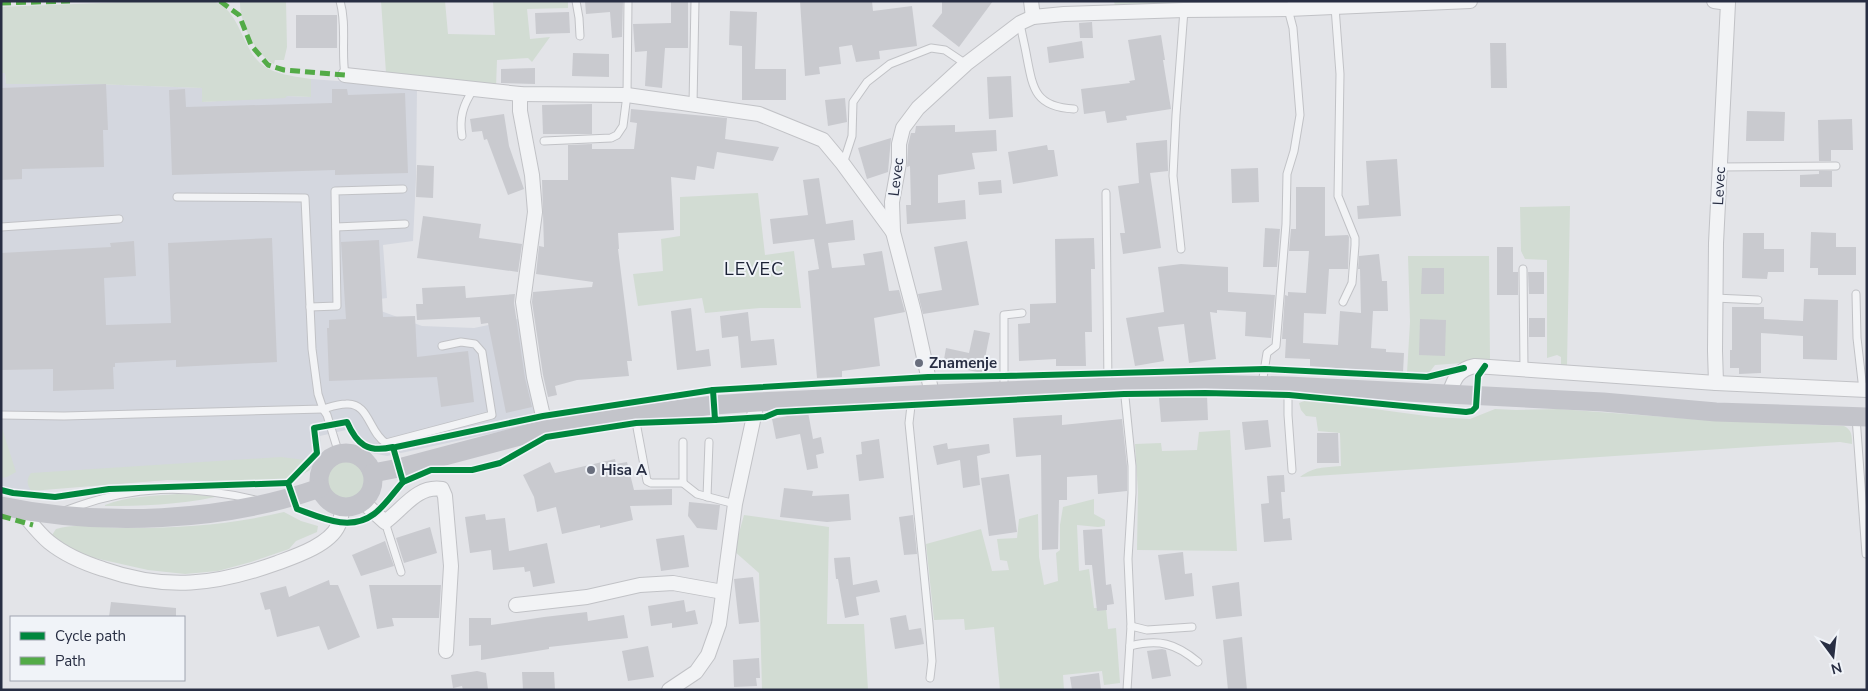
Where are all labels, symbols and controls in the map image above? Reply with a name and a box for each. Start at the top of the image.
street label: Levec [884,157,908,197]
street label: Levec [1708,166,1730,206]
district label: LEVEC [724,257,784,281]
place label: Znamenje [929,353,997,373]
marker: Znamenje [913,357,925,369]
place label: Hisa A [601,460,648,480]
marker: Hisa A [585,464,597,476]
legend [10,616,185,681]
text: Cycle path [55,626,126,646]
north arrow [1808,631,1858,681]
text: Path [55,651,86,671]
text: N [1829,658,1844,679]

